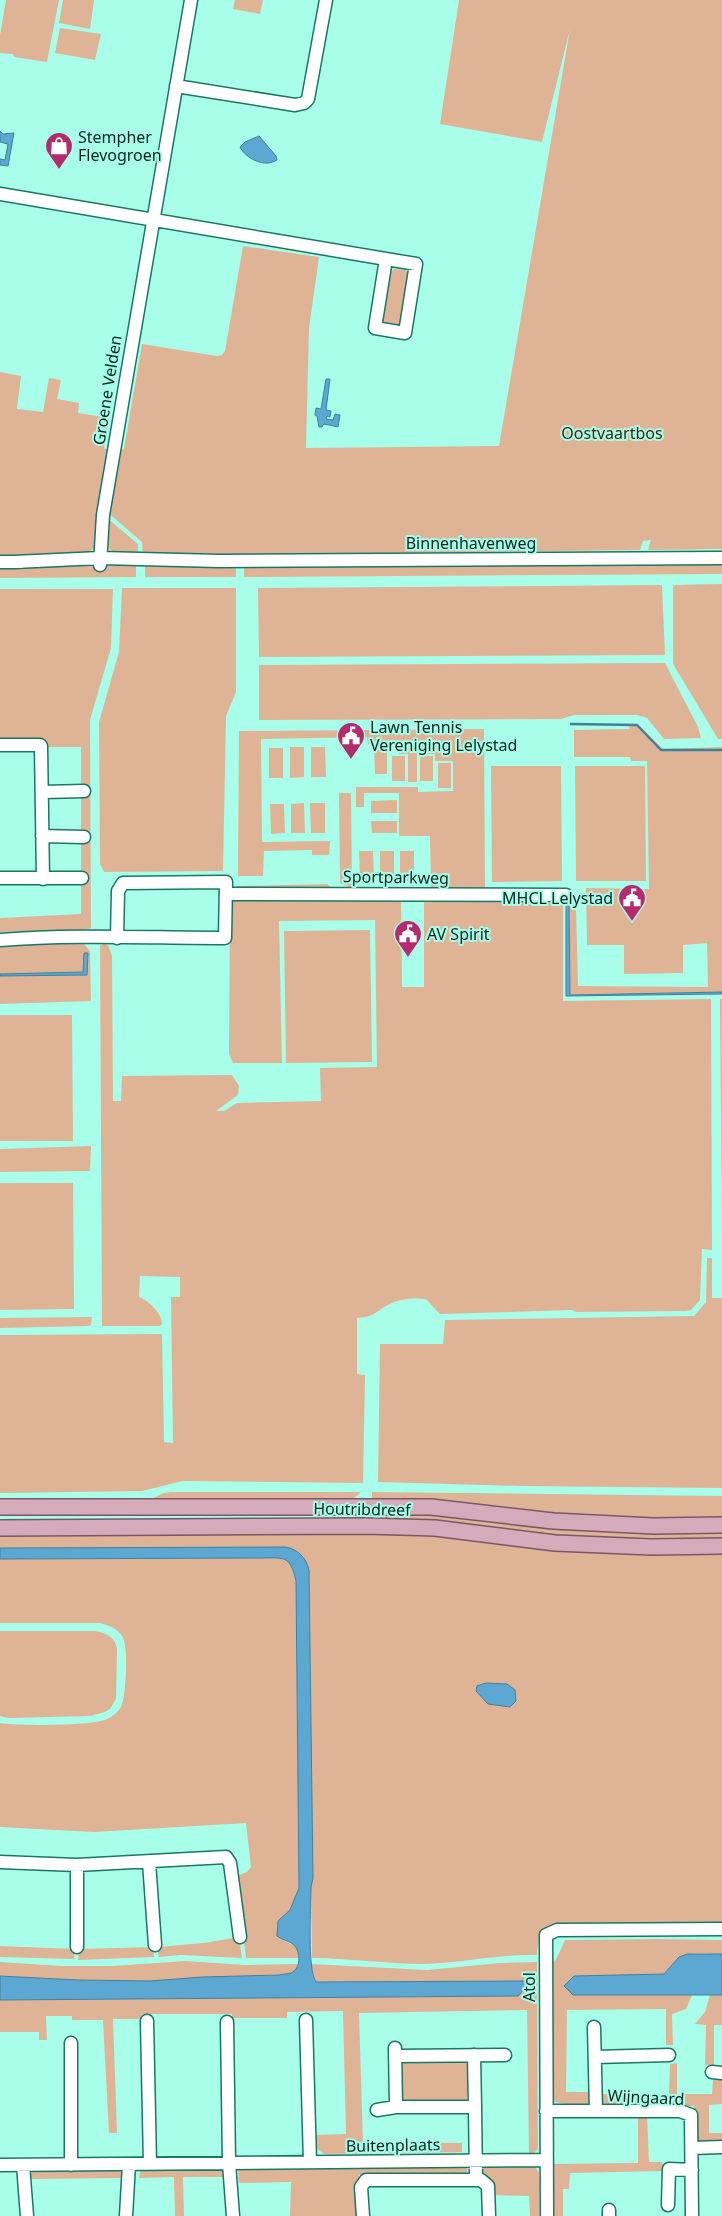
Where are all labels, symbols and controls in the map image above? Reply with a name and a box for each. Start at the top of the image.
place label: Stempher Flevogroen [78,126,162,166]
shop icon: Stempher Flevogroen [44,131,74,170]
street label: Groene Velden [87,334,127,446]
park label: Oostvaartbos [561,422,663,444]
street label: Binnenhavenweg [406,532,536,554]
place label: Lawn Tennis Vereniging Lelystad [370,716,517,756]
public building icon: Lawn Tennis Vereniging Lelystad [336,721,366,760]
street label: Sportparkweg [343,865,449,889]
public building icon: MHCL Lelystad [617,883,647,922]
place label: MHCL Lelystad [502,887,613,909]
public building icon: AV Spirit [393,919,423,958]
place label: AV Spirit [427,923,490,945]
street label: Houtribdreef [313,1497,412,1521]
street label: Atol [518,1972,540,2002]
street label: Wijngaard [607,2084,685,2110]
street label: Buitenplaats [346,2133,440,2157]

